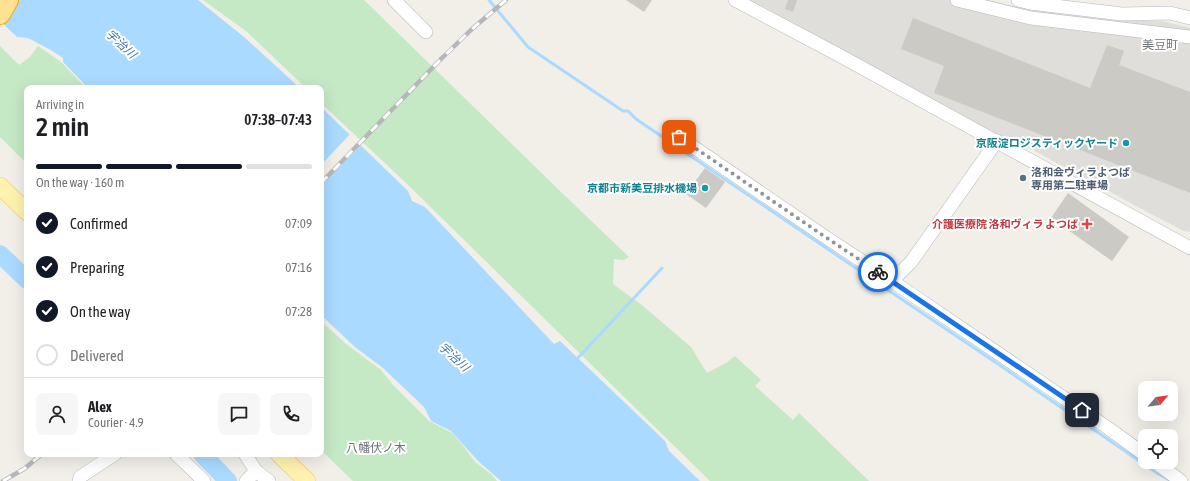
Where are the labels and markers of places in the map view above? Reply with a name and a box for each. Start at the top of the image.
pin [662,120,696,154]
place label: 京阪淀ロジスティックヤード [976,137,1118,149]
marker: 京阪淀ロジスティックヤード [1121,138,1131,148]
place label: 洛和会ヴィラよつば 専用第二駐車場 [1031,166,1130,191]
marker: 洛和会ヴィラよつば 専用第二駐車場 [1018,173,1028,183]
place label: 京都市新美豆排水機場 [587,182,697,194]
marker: 京都市新美豆排水機場 [700,183,710,193]
place label: 介護医療院 洛和ヴィラ よつば [932,218,1078,230]
marker: 介護医療院 洛和ヴィラ よつば [1081,218,1093,230]
pin [1065,393,1099,427]

